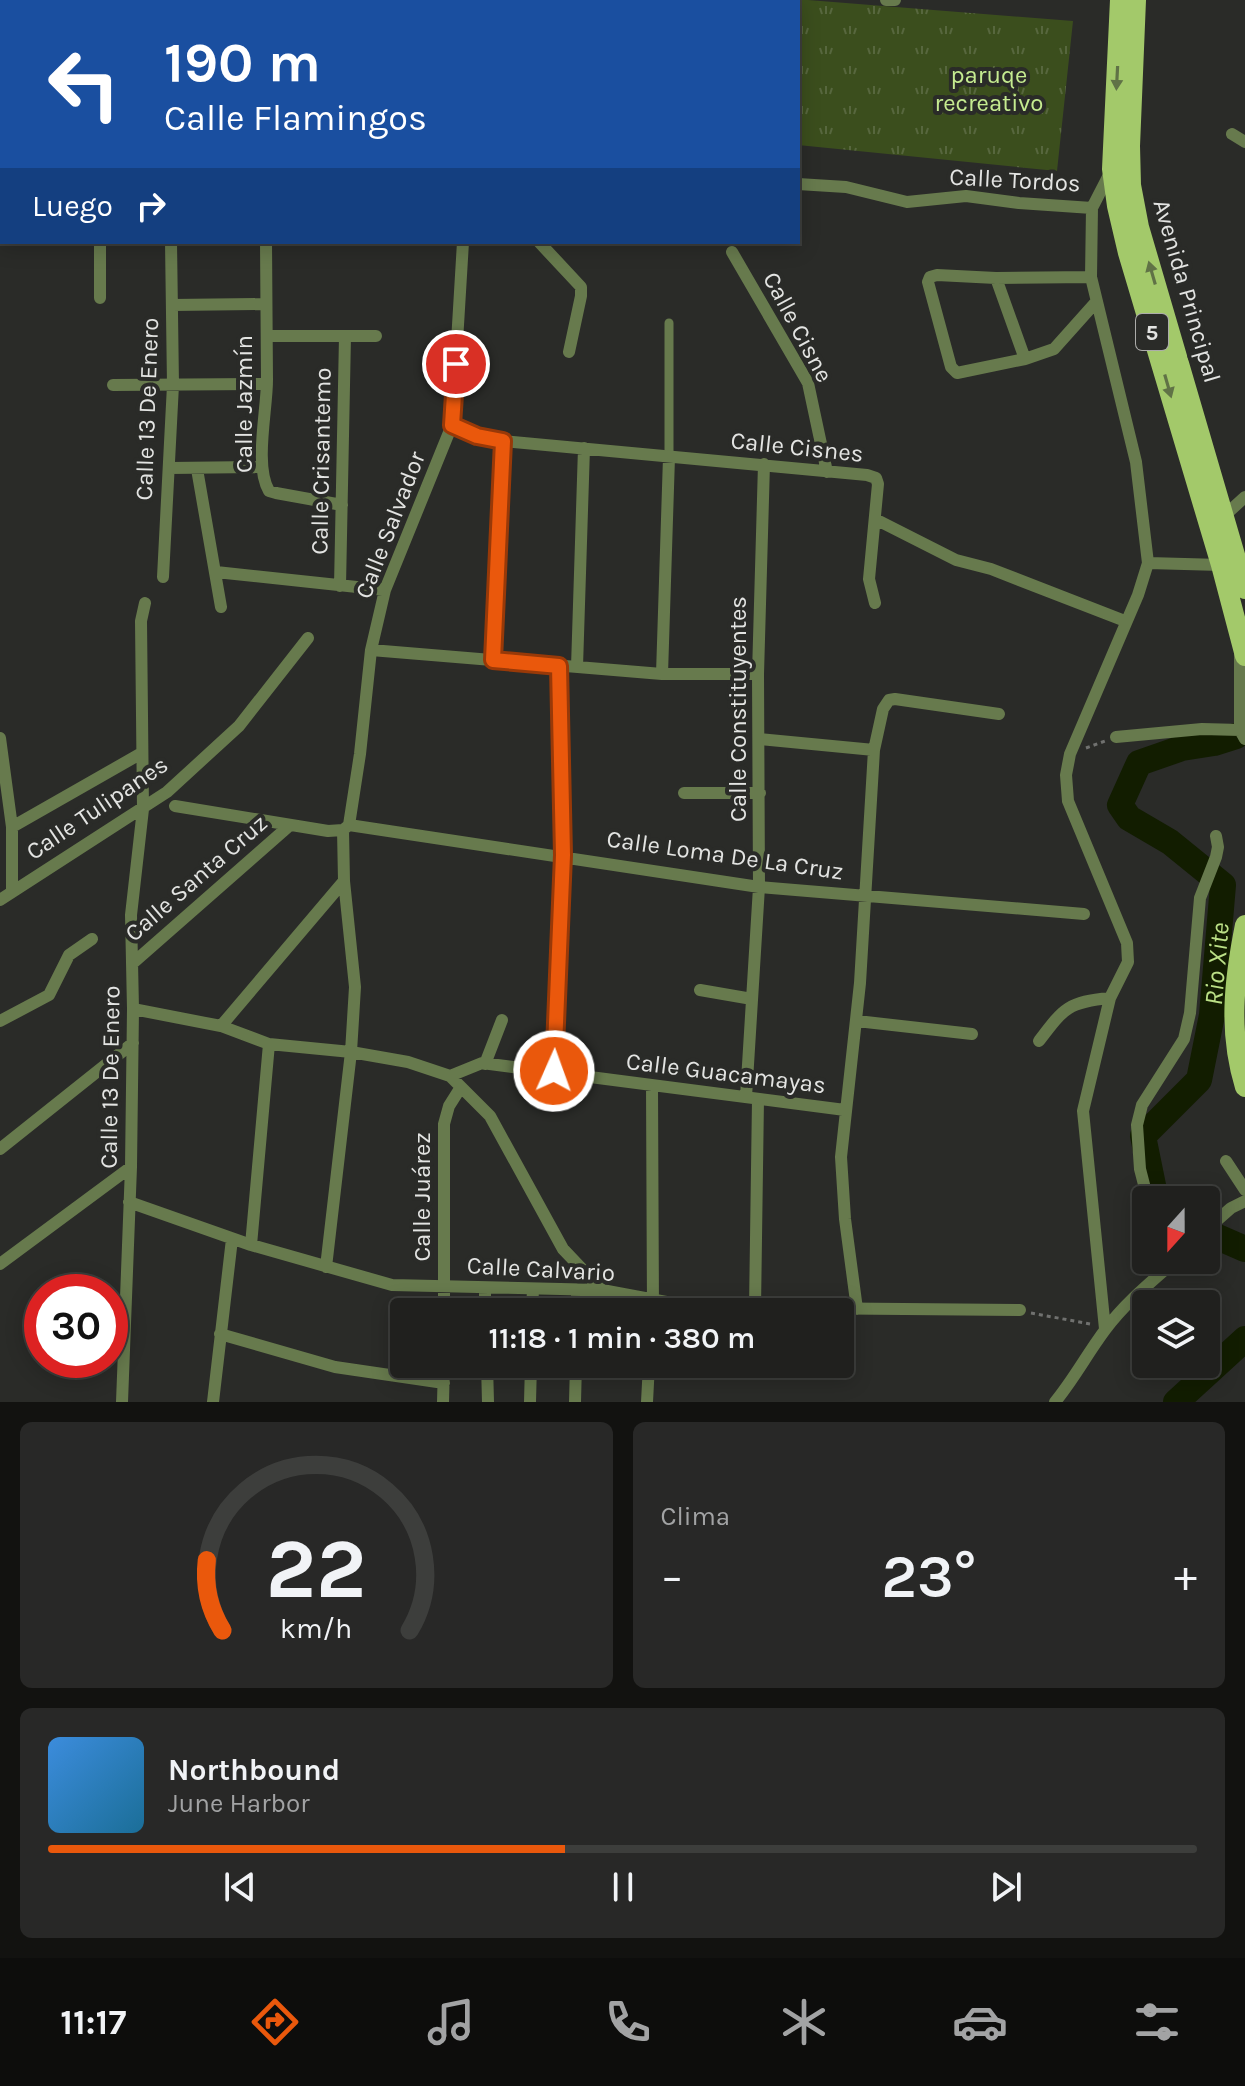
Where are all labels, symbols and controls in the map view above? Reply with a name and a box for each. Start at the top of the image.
text: 190 m [164,30,321,95]
icon: left [32,32,136,136]
park label: paruqe recreativo [935,61,1043,117]
one-way arrow [1110,66,1123,91]
text: Calle Flamingos [164,97,427,139]
street label: Calle Tordos [949,163,1081,197]
icon: right [129,184,173,228]
text: Luego [32,188,113,224]
street label: Avenida Principal [1147,196,1227,386]
one-way arrow [1145,260,1157,285]
street label: Calle Cisne [757,267,839,387]
road number: 5 [1136,314,1168,350]
street label: Calle 13 De Enero [130,317,164,501]
pin [422,330,490,398]
street label: Calle Jazmín [230,335,258,473]
icon: arrive [434,342,478,386]
street label: Calle Crisantemo [305,367,337,555]
one-way arrow [1162,375,1175,399]
street label: Calle Cisnes [729,426,865,468]
street label: Calle Salvador [349,447,431,602]
street label: Calle Constituyentes [724,596,752,822]
street label: Calle Tulipanes [21,750,173,866]
street label: Calle Santa Cruz [119,809,273,947]
street label: Calle Loma De La Cruz [605,825,845,885]
water label: Rio Xite [1198,922,1236,1006]
street label: Calle 13 De Enero [94,985,126,1169]
position arrow [512,1029,596,1113]
street label: Calle Guacamayas [625,1047,827,1099]
street label: Calle Juárez [408,1132,436,1262]
north arrow [1132,1186,1220,1274]
map controls [1132,1186,1220,1378]
street label: Calle Calvario [466,1251,616,1287]
speed limit sign: 30 [24,1274,128,1378]
button: layers [1132,1290,1220,1378]
text: 11:18 · 1 min · 380 m [489,1320,755,1356]
text: Clima [661,1501,730,1532]
text: 22 [266,1521,367,1618]
text: 23° [881,1542,976,1612]
text: − [661,1551,684,1602]
text: + [1174,1551,1197,1602]
text: km/h [280,1612,352,1645]
text: Northbound [168,1752,340,1788]
text: June Harbor [168,1788,310,1819]
icon: previous [218,1865,262,1909]
icon: pause [601,1865,645,1909]
icon: next [984,1865,1028,1909]
icon: directions [247,1994,303,2050]
icon: music [423,1994,479,2050]
icon: phone [600,1994,656,2050]
icon: climate [776,1994,832,2050]
icon: car [952,1994,1008,2050]
icon: filters [1129,1994,1185,2050]
text: 11:17 [60,2001,126,2043]

